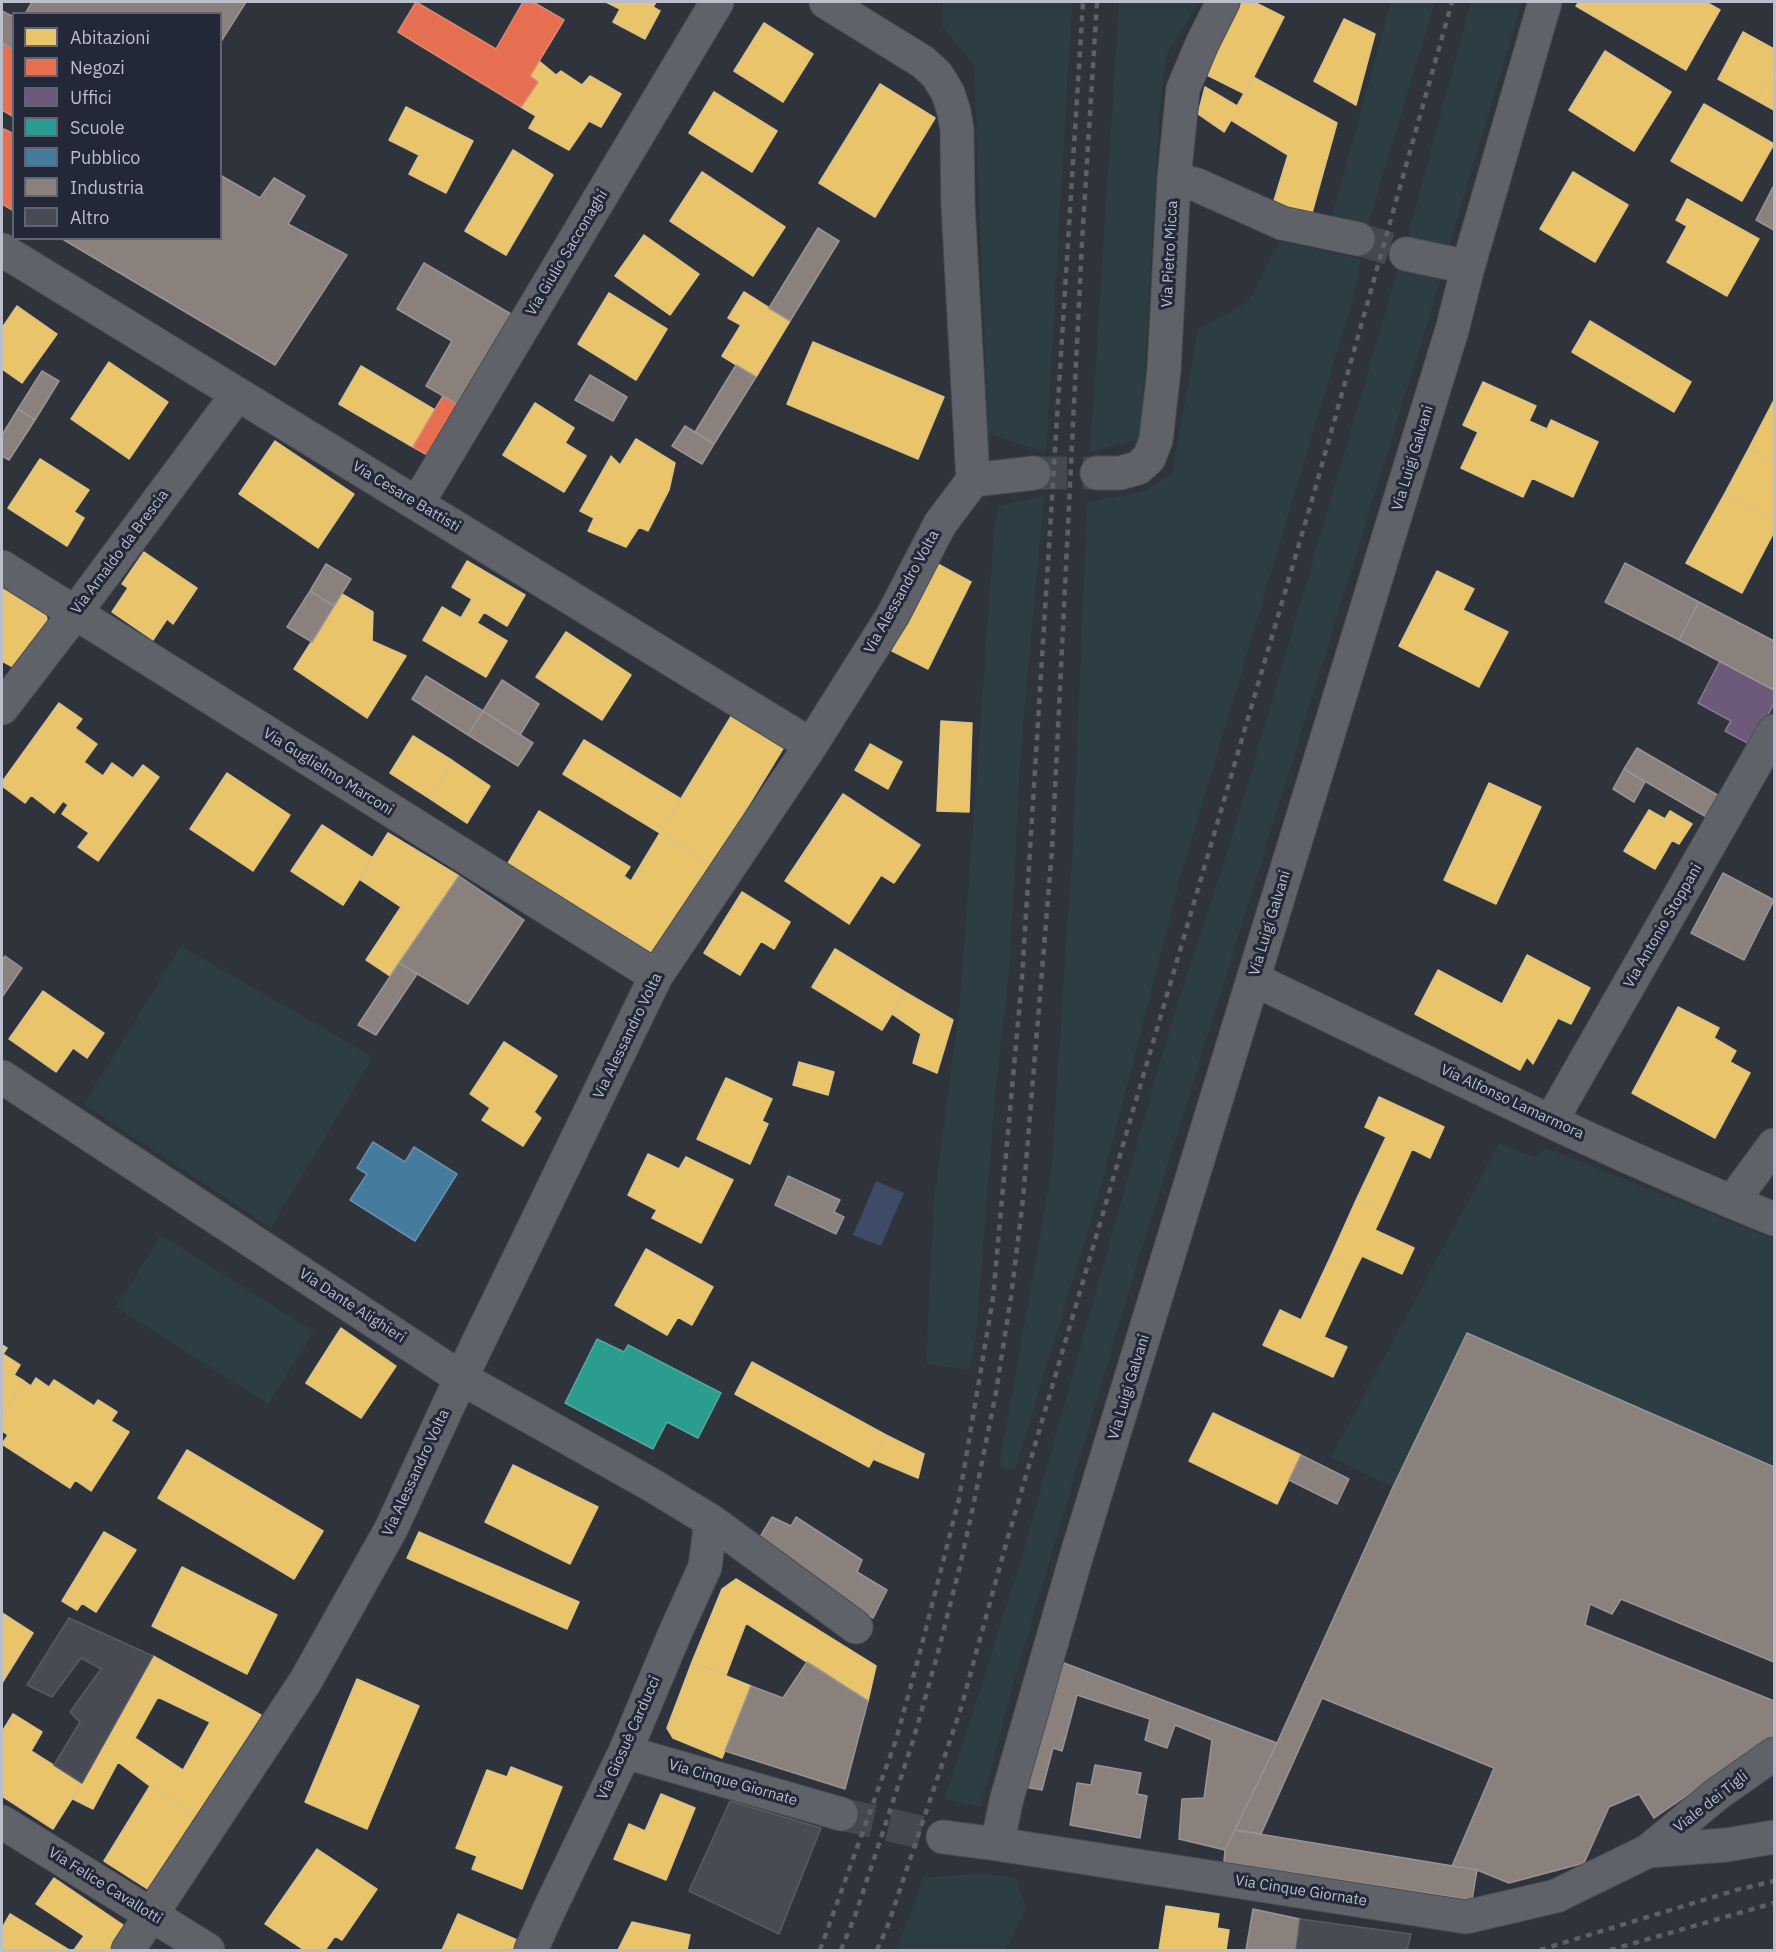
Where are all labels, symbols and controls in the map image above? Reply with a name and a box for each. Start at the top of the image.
legend [12,12,222,240]
text: Abitazioni [70,26,150,49]
text: Negozi [70,56,125,79]
text: Uffici [70,86,112,109]
text: Scuole [70,116,125,139]
text: Pubblico [70,146,140,169]
text: Industria [70,176,144,199]
street label: Via Giulio Sacconaghi [522,187,612,319]
street label: Via Pietro Micca [1158,200,1182,308]
text: Altro [70,206,109,229]
street label: Via Luigi Galvani [1388,403,1438,513]
street label: Via Cesare Battisti [349,458,463,536]
street label: Via Arnaldo da Brescia [67,486,173,618]
street label: Via Alessandro Volta [861,527,943,657]
street label: Via Guglielmo Marconi [260,725,396,819]
street label: Via Antonio Stoppani [1620,861,1706,991]
street label: Via Luigi Galvani [1245,868,1295,978]
street label: Via Alessandro Volta [590,970,666,1102]
street label: Via Alfonso Lamarmora [1437,1061,1587,1143]
street label: Via Dante Alighieri [295,1265,409,1347]
street label: Via Luigi Galvani [1104,1332,1154,1442]
street label: Via Alessandro Volta [379,1407,453,1539]
street label: Via Giosuè Carducci [594,1673,664,1803]
street label: Via Cinque Giornate [667,1756,799,1810]
street label: Viale dei Tigli [1670,1767,1752,1837]
street label: Via Felice Cavallotti [45,1844,165,1928]
street label: Via Cinque Giornate [1234,1872,1368,1910]

